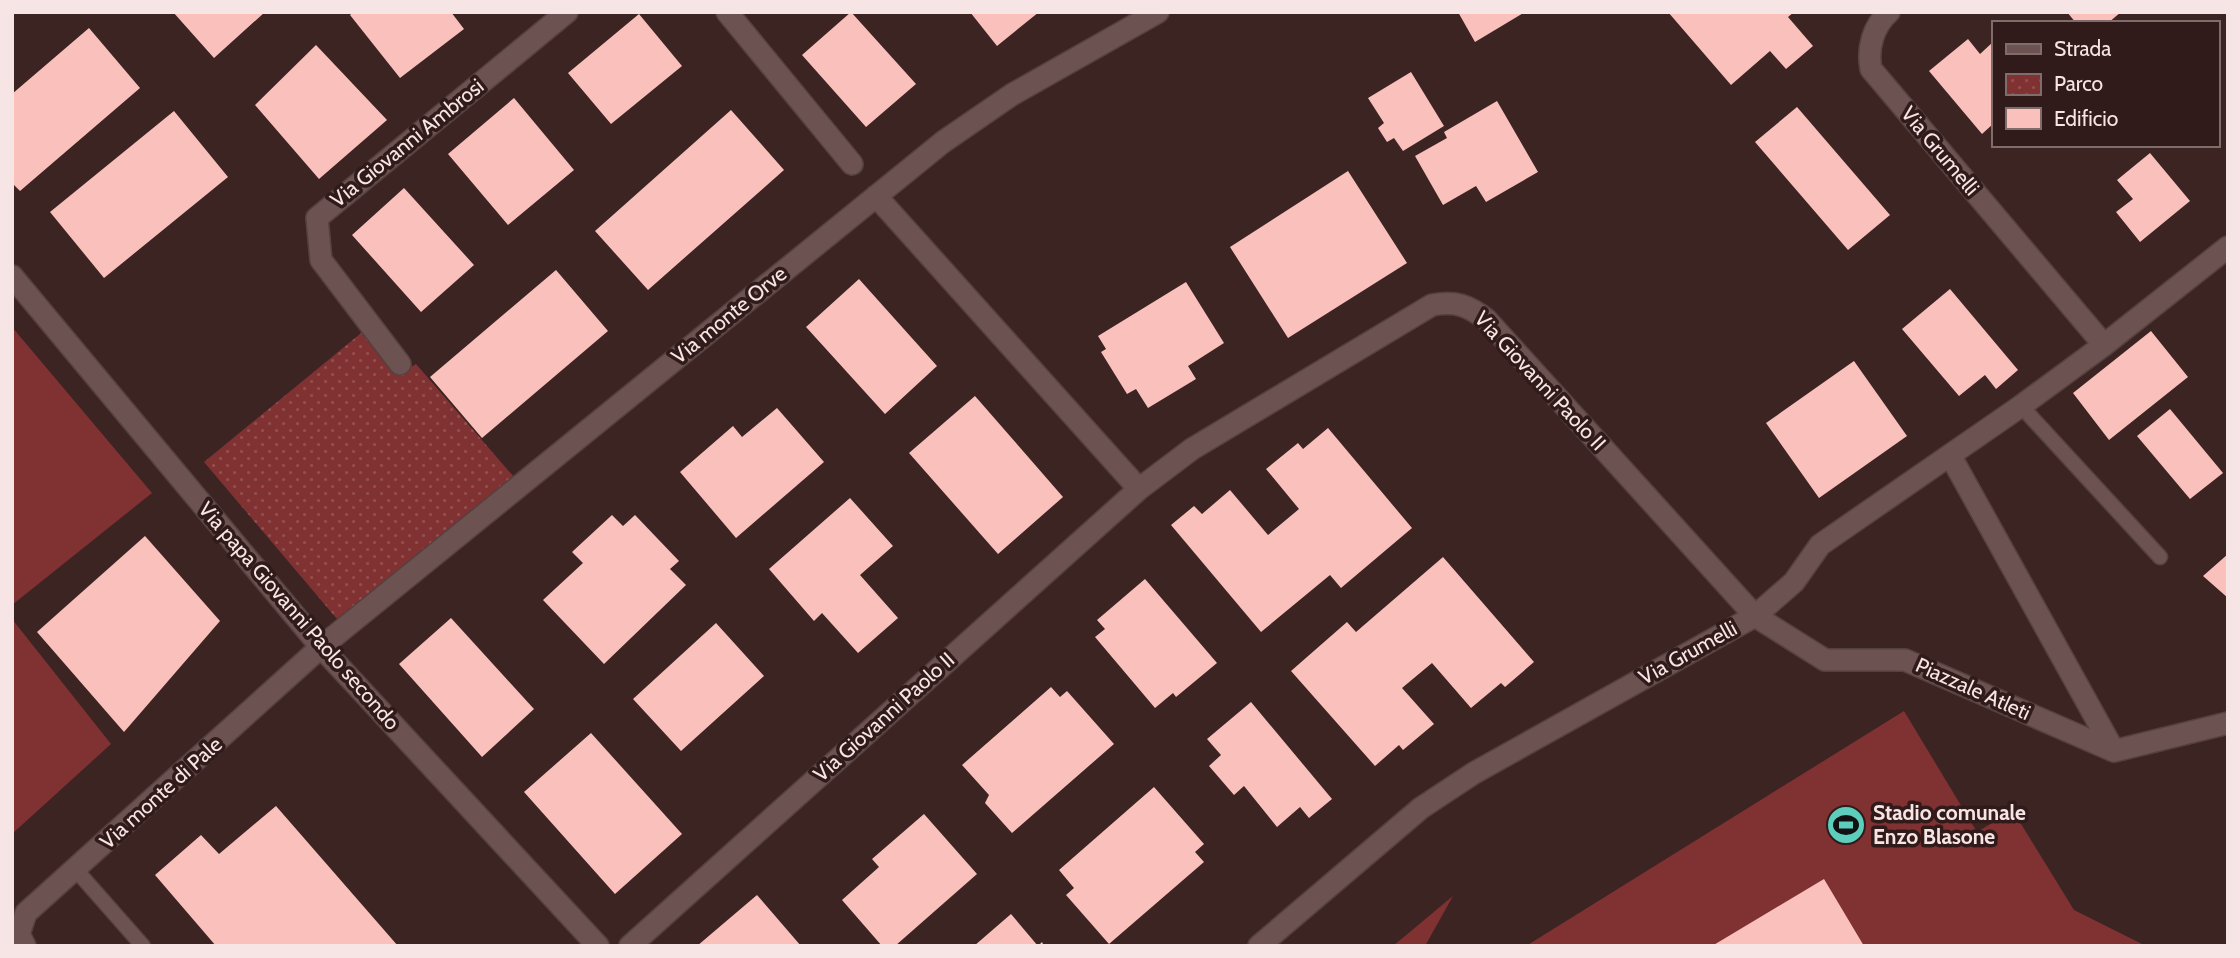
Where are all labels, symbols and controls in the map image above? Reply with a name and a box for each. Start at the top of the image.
legend [1992,21,2219,147]
text: Strada [2054,36,2111,61]
text: Parco [2054,71,2103,96]
street label: Via Giovanni Ambrosi [325,73,488,212]
street label: Via Grumelli [1896,101,1985,200]
text: Edificio [2054,106,2118,131]
street label: Via monte Orve [666,261,791,369]
street label: Via Giovanni Paolo II [1470,306,1611,455]
street label: Via papa Giovanni Paolo secondo [194,497,405,735]
street label: Via Grumelli [1634,615,1741,690]
street label: Via Giovanni Paolo II [808,647,959,786]
street label: Piazzale Atleti [1912,652,2035,725]
street label: Via monte di Pale [95,731,227,854]
place label: Stadio comunale Enzo Blasone [1873,800,2026,849]
sports icon: Stadio comunale Enzo Blasone [1825,804,1867,846]

